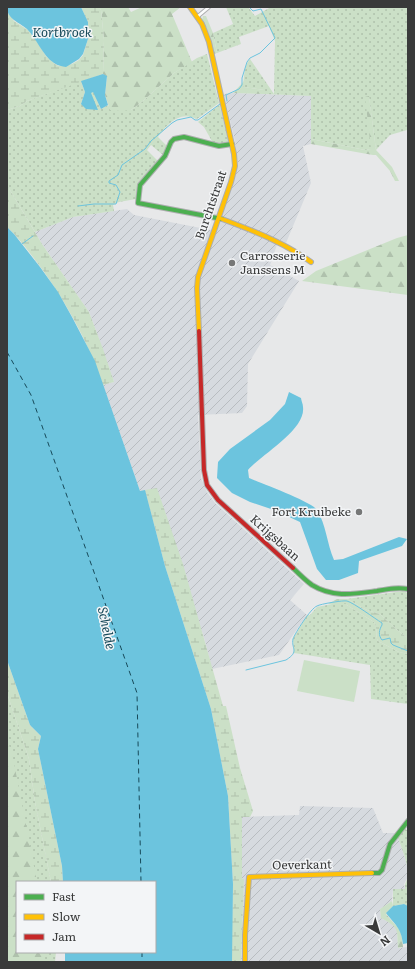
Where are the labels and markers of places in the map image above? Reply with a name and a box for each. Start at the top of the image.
place label: Carrosserie Janssens M [240,246,306,278]
marker: Carrosserie Janssens M [227,258,237,268]
place label: Fort Kruibeke [271,502,351,520]
marker: Fort Kruibeke [354,507,364,517]

